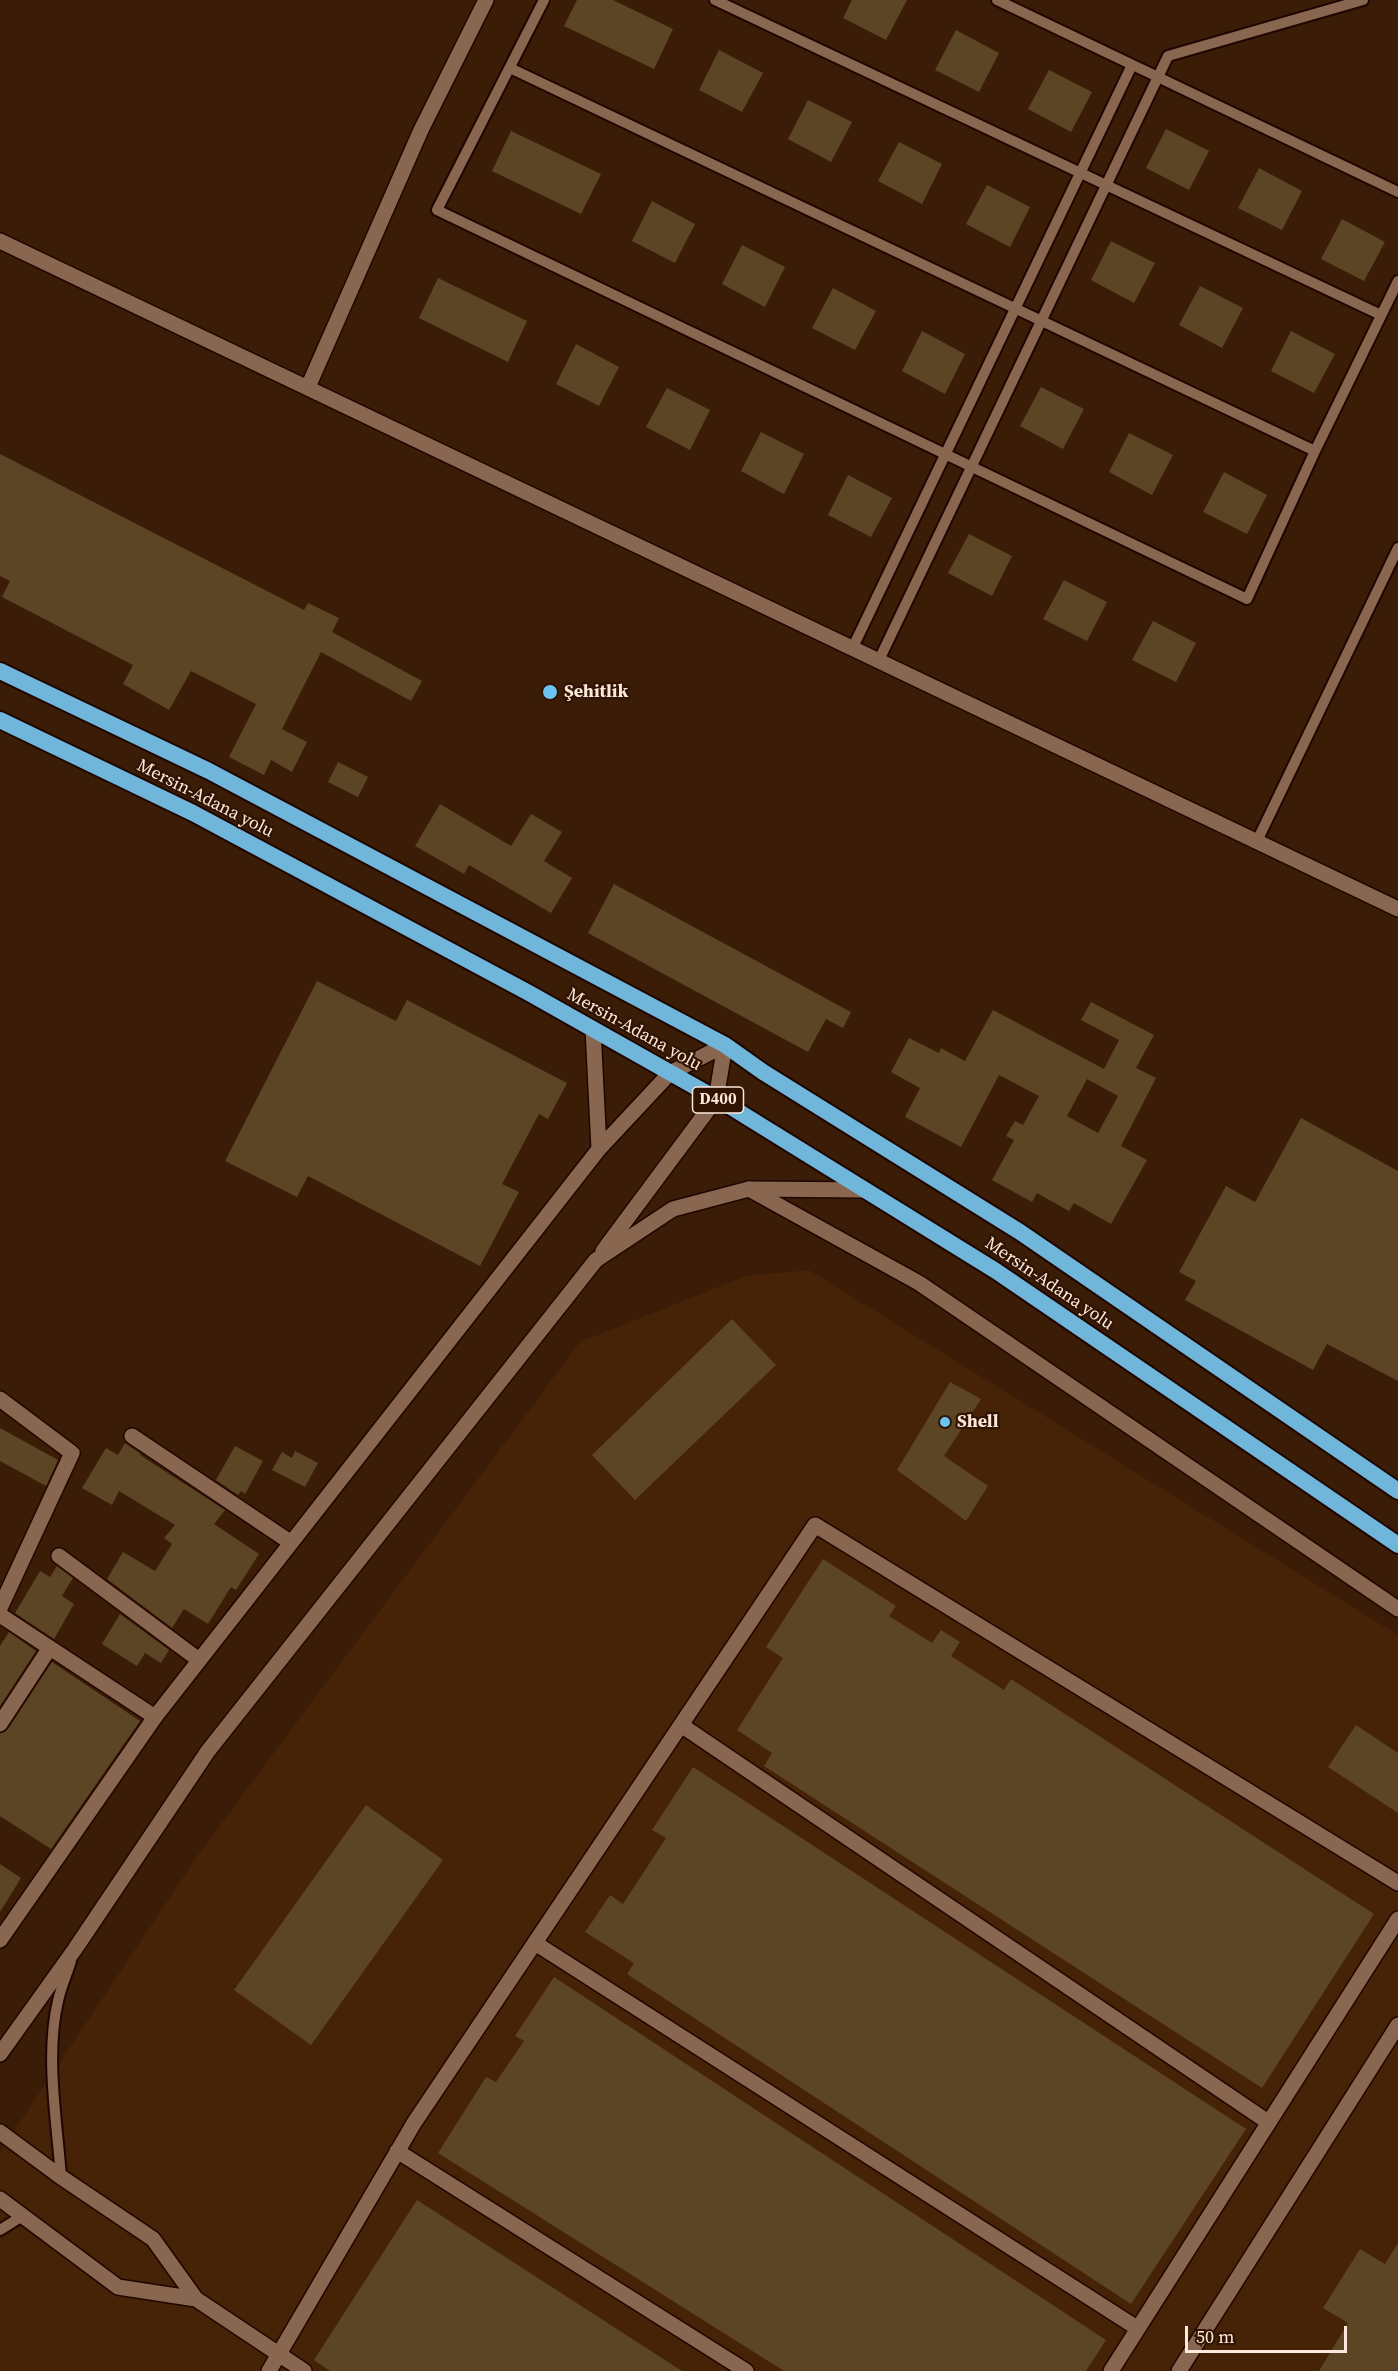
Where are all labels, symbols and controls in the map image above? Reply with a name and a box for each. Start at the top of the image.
place label: Şehitlik [564,681,628,703]
marker: Şehitlik [541,683,559,701]
street label: Mersin-Adana yolu [133,755,277,843]
street label: Mersin-Adana yolu [563,984,705,1076]
road number: D400 [692,1087,744,1113]
street label: Mersin-Adana yolu [980,1233,1118,1335]
place label: Shell [957,1411,998,1433]
marker: Shell [938,1415,952,1429]
scale bar [1188,2314,1350,2352]
text: 50 m [1196,2324,1234,2349]

